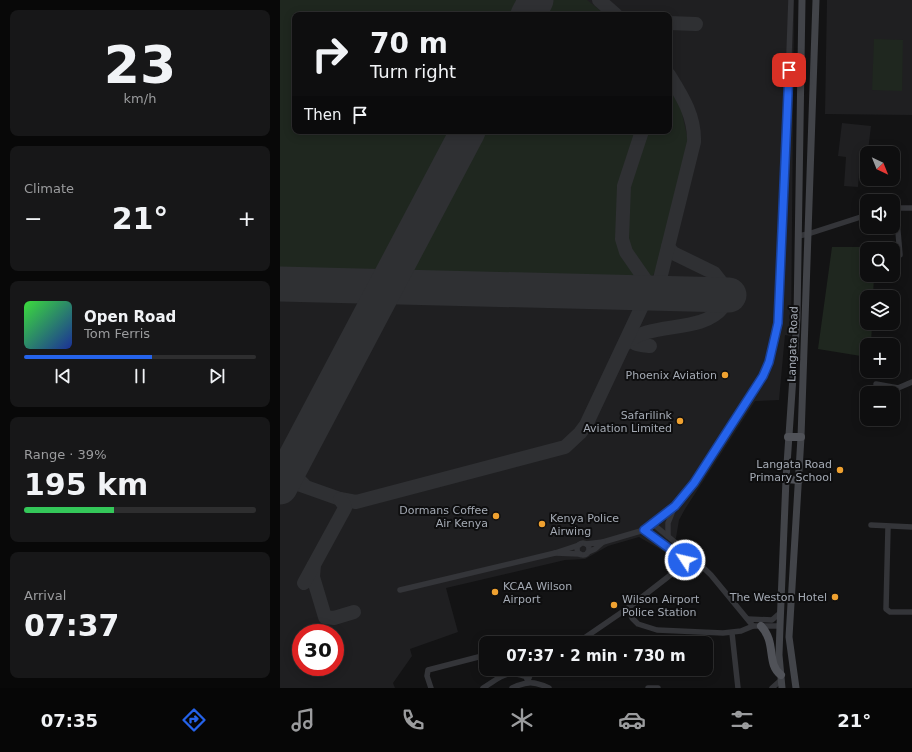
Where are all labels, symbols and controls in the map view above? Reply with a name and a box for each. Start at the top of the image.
text: 70 m [370,27,448,60]
icon: right [304,28,356,80]
text: 23 [104,35,176,95]
pin [772,53,806,87]
icon: arrive [778,59,800,81]
text: Turn right [370,61,456,82]
text: km/h [124,91,156,106]
icon: arrive [349,104,371,126]
text: Then [304,106,341,124]
north arrow [860,146,900,186]
map controls [860,146,900,426]
text: Climate [24,181,74,196]
button: sound [860,194,900,234]
text: 21° [112,201,168,236]
text: − [24,206,42,231]
text: + [238,206,256,231]
button: search [860,242,900,282]
button: layers [860,290,900,330]
street label: Langata Road [785,306,801,382]
text: Open Road [84,308,176,326]
text: Tom Ferris [84,326,150,341]
button: + [860,338,900,378]
icon: previous [52,365,74,387]
icon: pause [129,365,151,387]
icon: next [206,365,228,387]
place label: Phoenix Aviation [626,369,717,382]
marker: Phoenix Aviation [720,370,730,380]
button: − [860,386,900,426]
place label: Safarilink Aviation Limited [583,409,673,435]
marker: Safarilink Aviation Limited [675,416,685,426]
text: Range · 39% [24,447,107,462]
place label: Langata Road Primary School [749,458,832,484]
marker: Langata Road Primary School [835,465,845,475]
text: 195 km [24,467,148,502]
place label: Dormans Coffee Air Kenya [399,504,488,530]
marker: Dormans Coffee Air Kenya [491,511,501,521]
place label: Kenya Police Airwing [550,512,619,538]
marker: Kenya Police Airwing [537,519,547,529]
position arrow [664,539,706,581]
place label: KCAA Wilson Airport [503,580,572,606]
marker: KCAA Wilson Airport [490,587,500,597]
text: Arrival [24,588,66,603]
place label: The Weston Hotel [729,591,827,604]
marker: The Weston Hotel [830,592,840,602]
place label: Wilson Airport Police Station [622,593,700,619]
marker: Wilson Airport Police Station [609,600,619,610]
text: 07:37 [24,608,120,643]
speed limit sign: 30 [292,624,344,676]
text: 07:37 · 2 min · 730 m [506,647,686,665]
icon: directions [180,706,208,734]
icon: music [289,706,317,734]
icon: phone [399,706,427,734]
icon: climate [508,706,536,734]
icon: car [618,706,646,734]
icon: filters [728,706,756,734]
text: 07:35 [41,710,98,731]
text: 21° [837,710,871,731]

